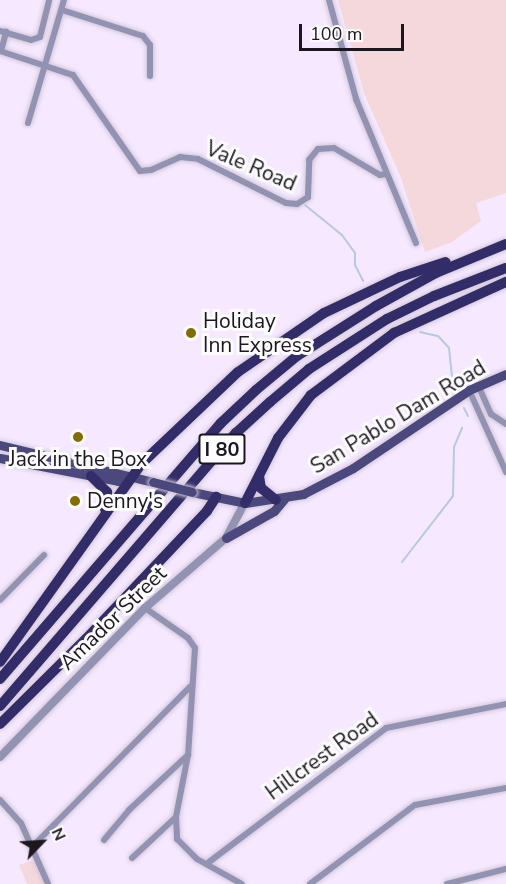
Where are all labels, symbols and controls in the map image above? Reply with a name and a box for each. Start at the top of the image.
scale bar [302,12,407,50]
text: 100 m [310,22,362,46]
street label: Vale Road [202,136,300,196]
place label: Holiday Inn Express [203,308,312,358]
marker: Holiday Inn Express [184,326,198,340]
street label: San Pablo Dam Road [306,355,490,479]
marker: Jack in the Box [71,430,85,444]
road number: I 80 [198,432,246,466]
place label: Jack in the Box [9,446,147,472]
place label: Denny's [87,488,163,514]
marker: Denny's [68,494,82,508]
street label: Amador Street [54,561,172,675]
street label: Hillcrest Road [261,707,383,805]
north arrow [12,812,72,872]
text: N [46,824,71,844]

